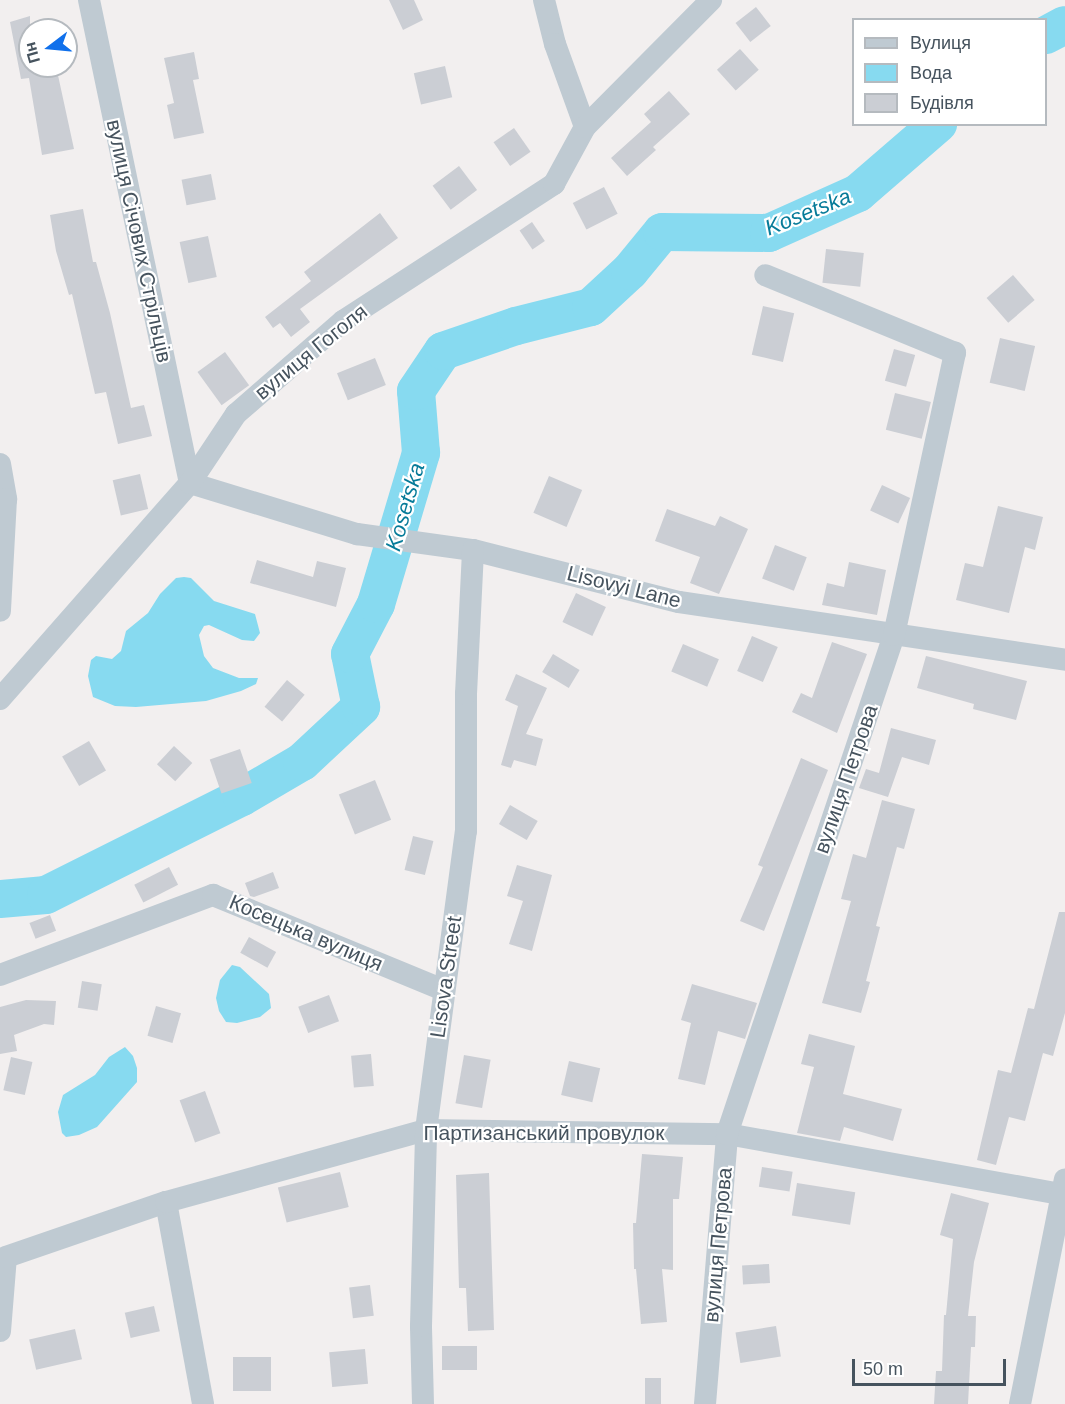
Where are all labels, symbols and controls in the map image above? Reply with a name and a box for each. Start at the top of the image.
north arrow [18,18,78,78]
legend [852,18,1047,126]
text: Вулиця [910,33,971,53]
text: Пн [21,40,43,65]
text: Вода [910,63,952,83]
text: Будівля [910,93,974,113]
street label: вулиця Січових Стрільців [101,117,177,365]
water label: Kosetska [761,183,855,241]
street label: вулиця Гоголя [250,299,372,405]
water label: Kosetska [380,460,430,554]
street label: Lisovyi Lane [564,561,684,613]
street label: вулиця Петрова [809,701,883,857]
street label: Косецька вулиця [225,889,387,977]
street label: Lisova Street [425,915,467,1039]
street label: Партизанський провулок [424,1120,664,1146]
street label: вулиця Петрова [699,1166,737,1324]
scale bar [855,1347,1010,1385]
text: 50 m [863,1359,903,1379]

